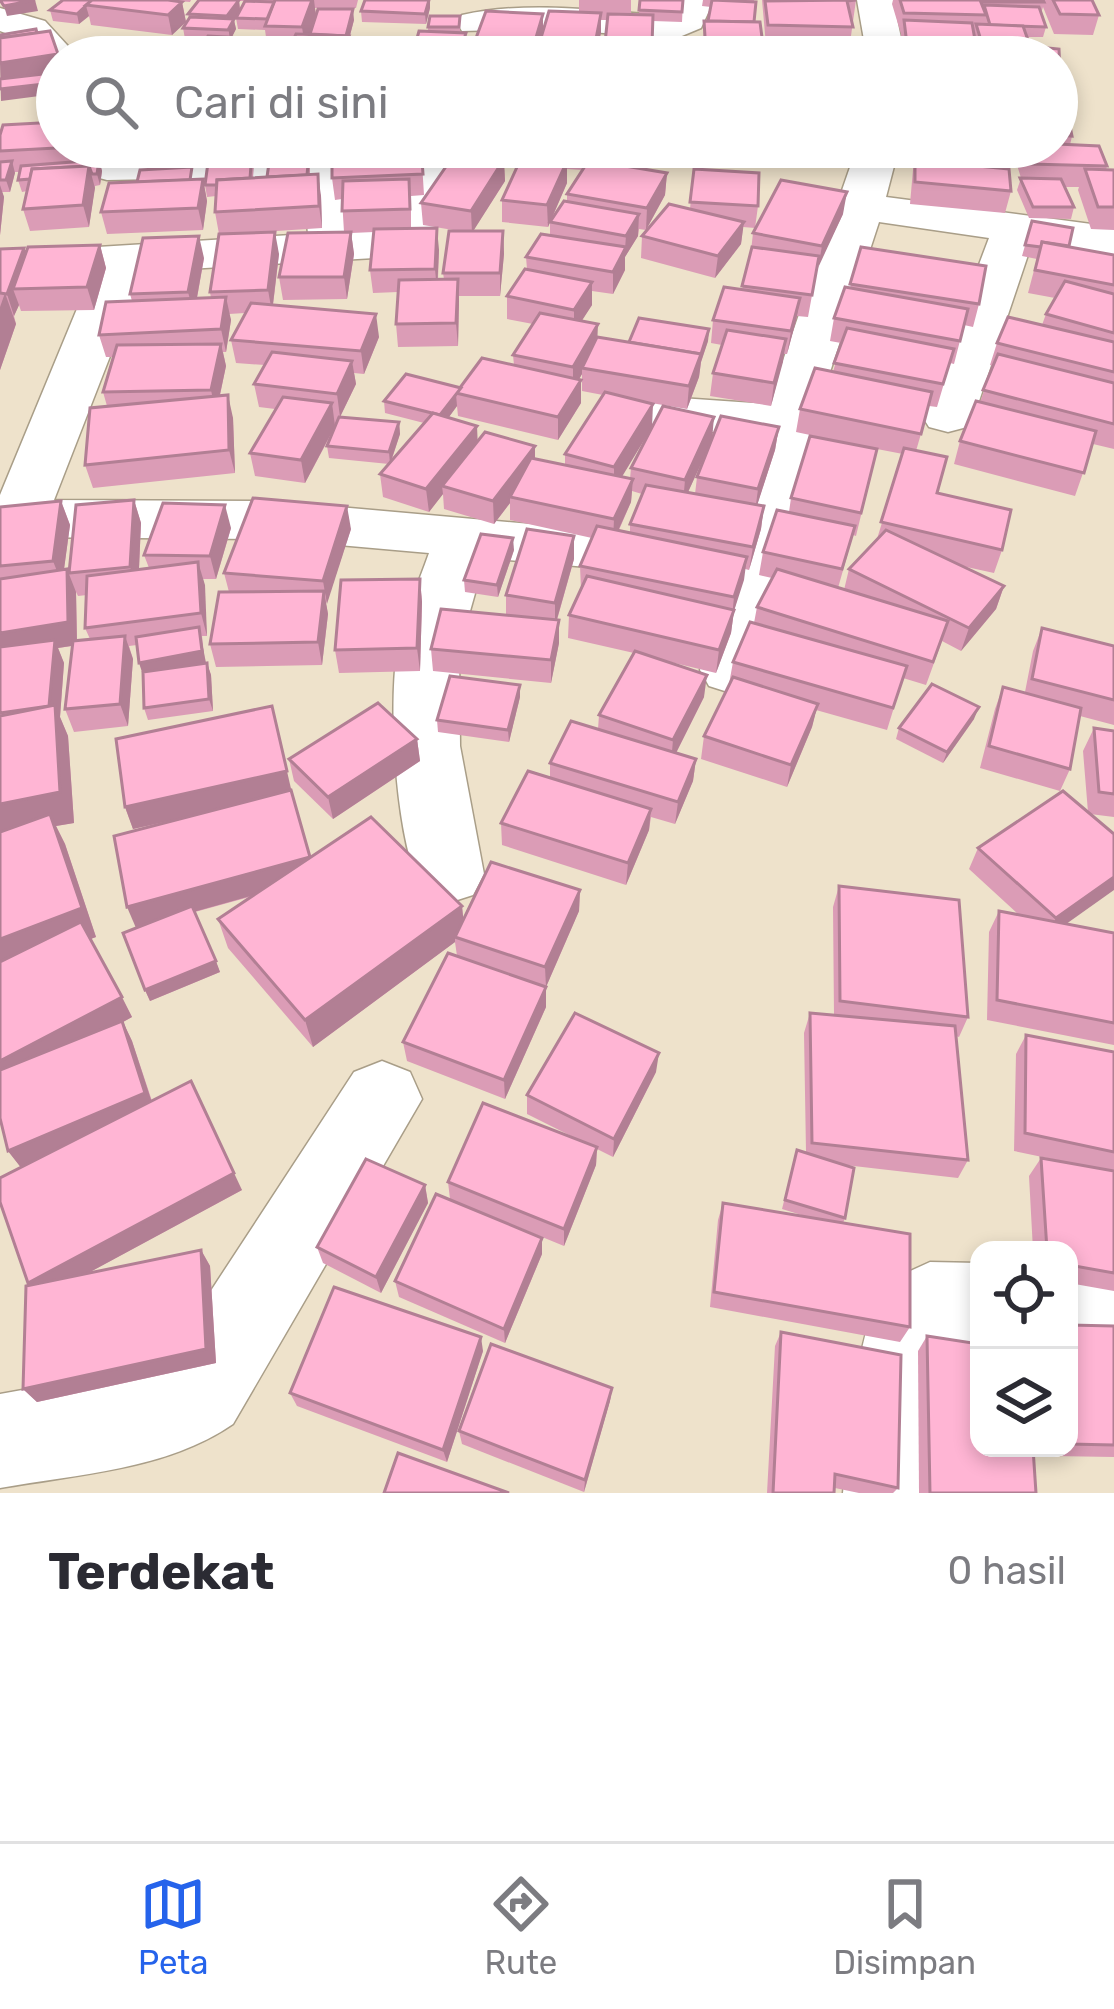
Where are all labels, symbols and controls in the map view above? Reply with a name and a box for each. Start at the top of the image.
search box [36,36,1078,168]
icon: search [78,69,144,135]
text: Cari di sini [174,76,389,129]
map controls [970,1241,1078,1457]
button: locate [970,1241,1078,1349]
button: layers [970,1349,1078,1457]
text: Terdekat [48,1541,274,1602]
text: 0 hasil [948,1548,1066,1594]
tab: Peta [138,1871,208,1982]
tab: Rute [484,1871,557,1982]
tab: Disimpan [833,1871,976,1982]

